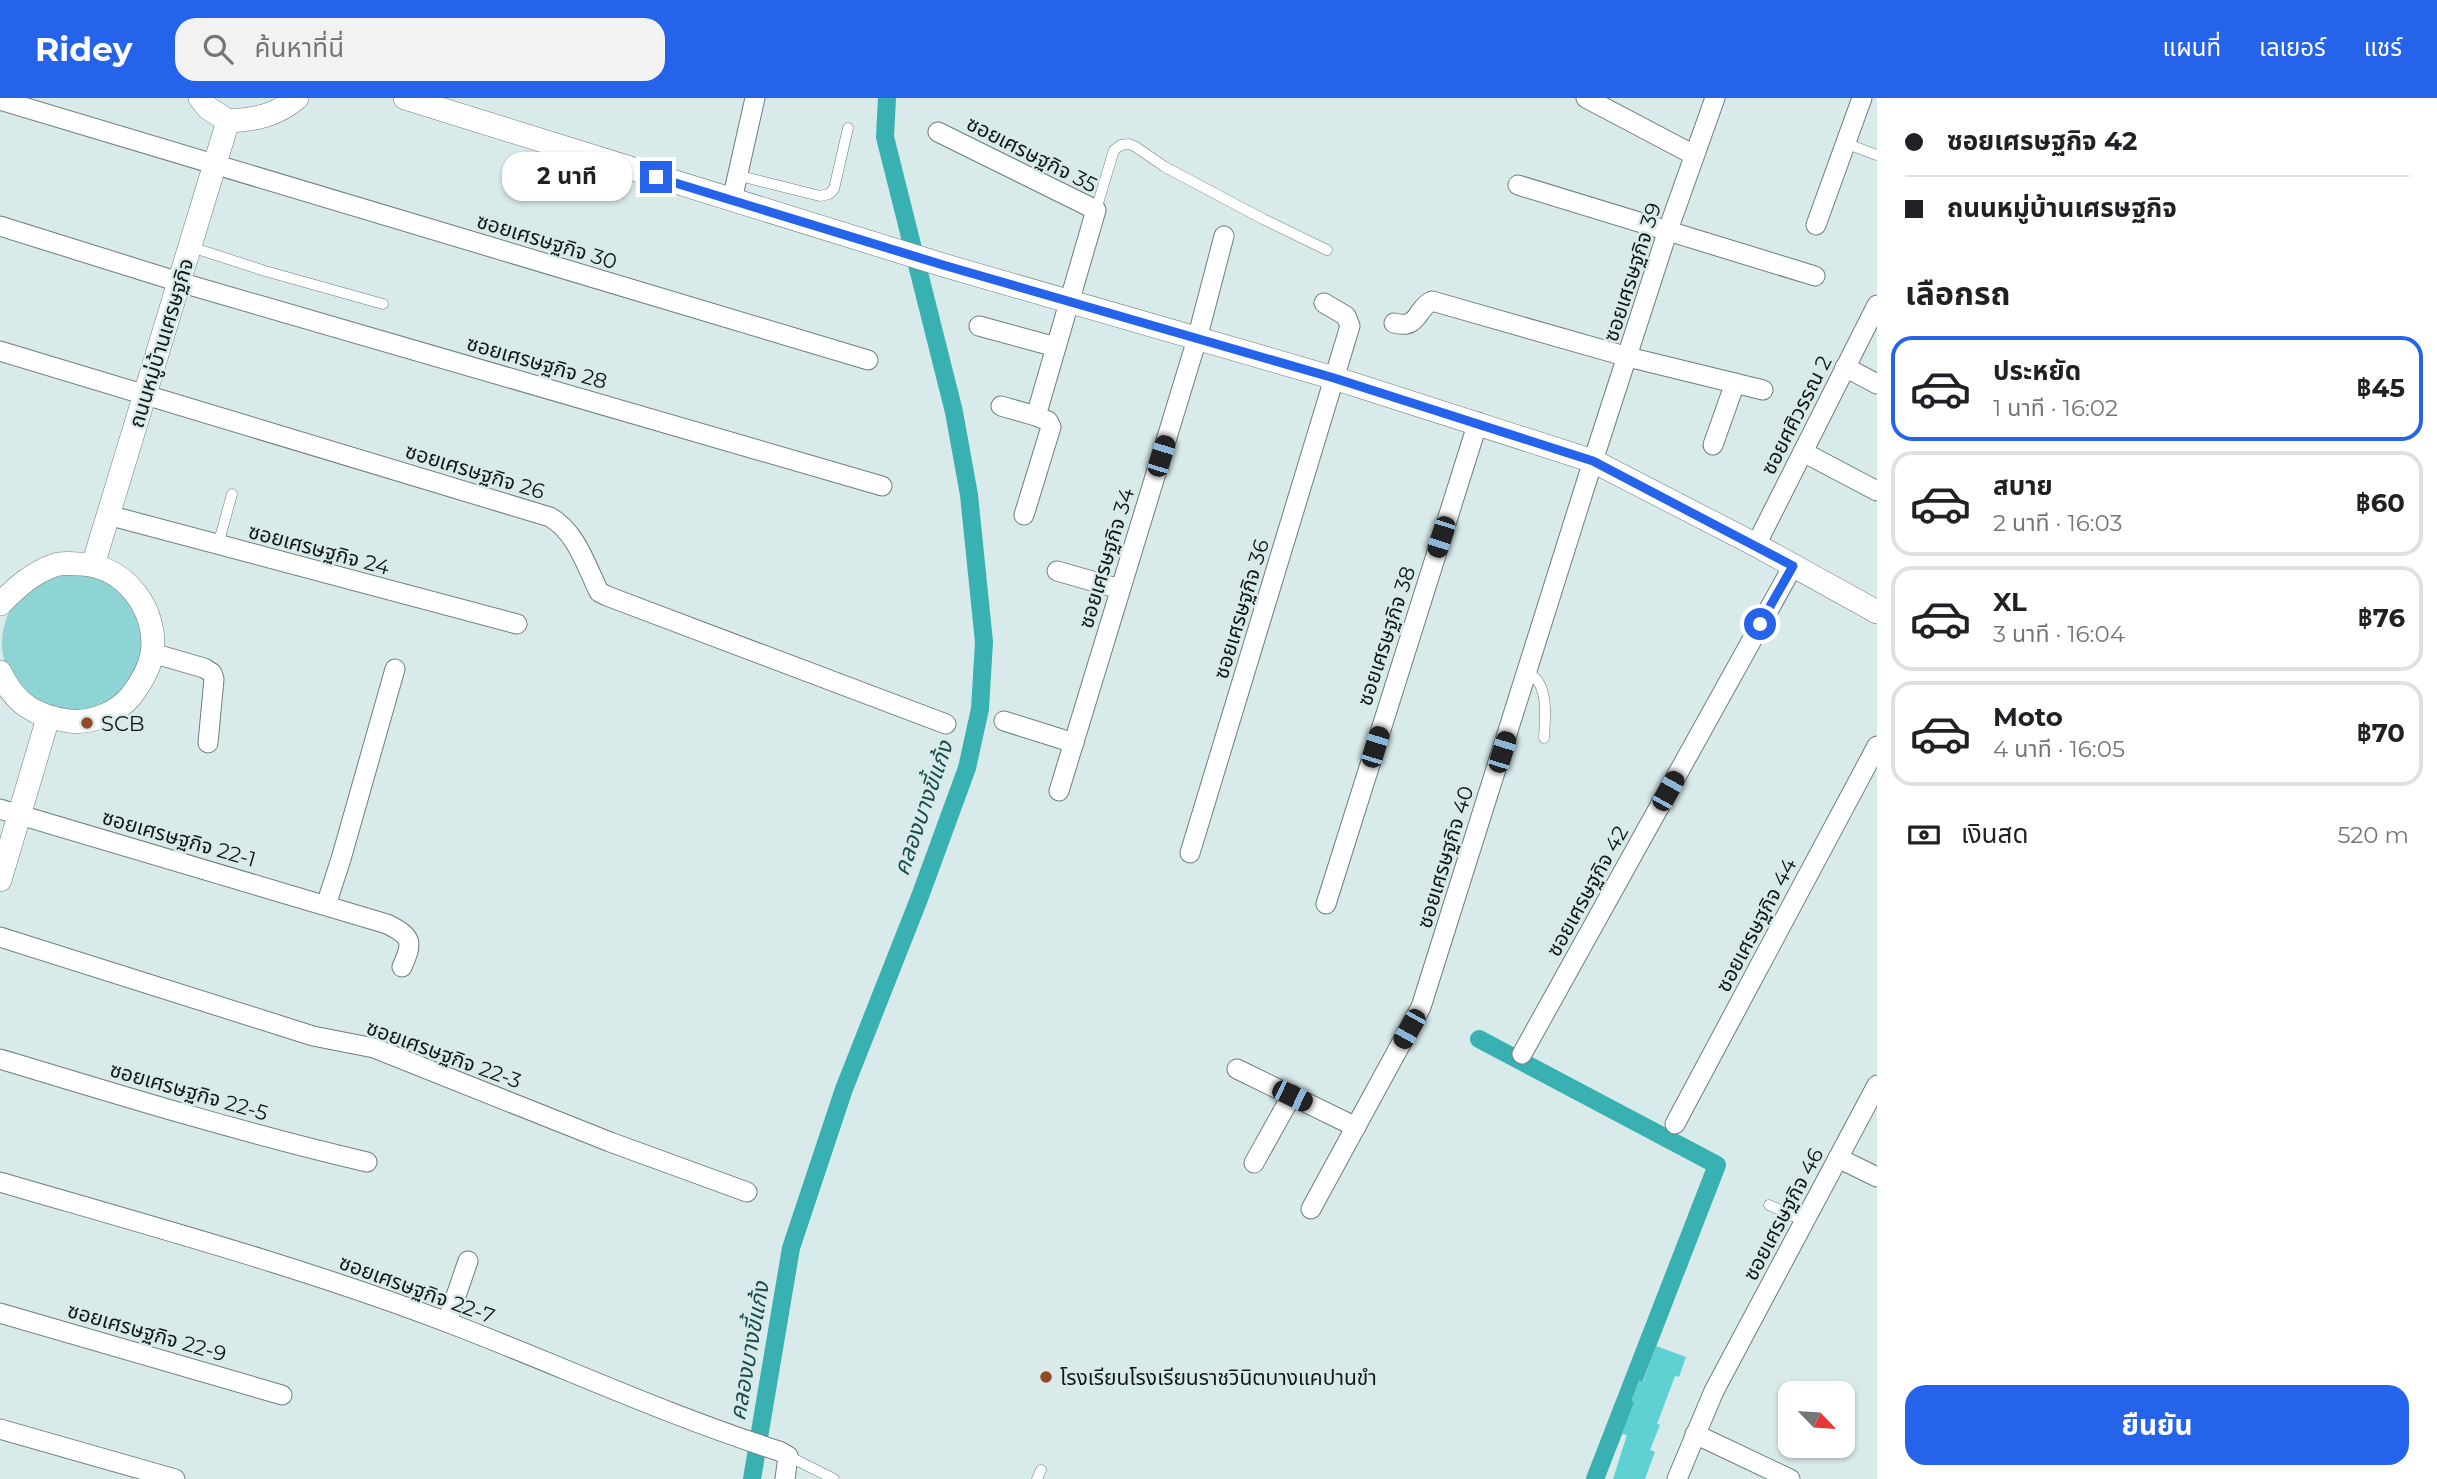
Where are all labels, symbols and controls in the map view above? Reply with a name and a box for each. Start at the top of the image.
search box [175,18,665,81]
text: Ridey [35,29,133,69]
icon: search [199,30,237,68]
text: ค้นหาที่นี่ [255,32,344,64]
text: แผนที่ [2163,33,2221,62]
text: เลเยอร์ [2259,33,2326,62]
text: แชร์ [2364,33,2402,62]
street label: ซอยเศรษฐกิจ 35 [962,110,1102,198]
text: ซอยเศรษฐกิจ 42 [1947,125,2137,157]
callout: 2 นาที [502,153,632,202]
route end [640,161,672,193]
text: 2 นาที [537,162,597,190]
text: ถนนหมู่บ้านเศรษฐกิจ [1947,192,2177,224]
street label: ซอยเศรษฐกิจ 39 [1598,199,1666,345]
street label: ซอยเศรษฐกิจ 30 [474,208,620,274]
street label: ถนนหมู่บ้านเศรษฐกิจ [123,255,200,431]
text: เลือกรถ [1905,274,2010,313]
street label: ซอยเศรษฐกิจ 28 [464,330,610,394]
street label: ซอยศศิวรรณ 2 [1755,351,1837,479]
text: ประหยัด [1993,355,2081,387]
icon: car [1909,357,1972,420]
text: ฿45 [2357,372,2405,404]
text: 1 นาที · 16:02 [1993,394,2118,422]
car [1145,433,1178,479]
street label: ซอยเศรษฐกิจ 26 [402,438,548,504]
text: สบาย [1993,470,2053,502]
icon: car [1909,472,1972,535]
street label: ซอยเศรษฐกิจ 34 [1073,485,1139,631]
text: ฿60 [2356,487,2405,519]
text: 2 นาที · 16:03 [1993,509,2123,537]
car [1425,514,1458,560]
street label: ซอยเศรษฐกิจ 24 [246,518,392,580]
street label: ซอยเศรษฐกิจ 36 [1208,536,1274,682]
street label: ซอยเศรษฐกิจ 38 [1352,563,1420,709]
text: XL [1993,586,2027,618]
icon: car [1909,587,1972,650]
text: ฿76 [2358,602,2405,634]
route start [1744,608,1776,640]
text: 3 นาที · 16:04 [1993,620,2125,648]
text: Moto [1993,701,2063,733]
icon: car [1909,702,1972,765]
place label: SCB [101,711,145,736]
marker: SCB [79,715,95,731]
text: ฿70 [2357,717,2405,749]
car [1359,724,1392,770]
car [1486,729,1519,775]
water label: คลองบางขี้แก้ง [885,735,960,879]
text: 4 นาที · 16:05 [1993,735,2125,763]
car [1649,768,1688,814]
street label: ซอยเศรษฐกิจ 40 [1411,783,1479,931]
street label: ซอยเศรษฐกิจ 22-1 [99,804,259,872]
icon: cash [1905,816,1943,854]
text: เงินสด [1961,818,2028,850]
street label: ซอยเศรษฐกิจ 42 [1541,821,1633,961]
text: 520 m [2337,821,2409,849]
street label: ซอยเศรษฐกิจ 44 [1710,854,1802,996]
car [1390,1006,1429,1052]
street label: ซอยเศรษฐกิจ 22-3 [363,1014,525,1094]
street label: ซอยเศรษฐกิจ 22-5 [107,1056,271,1126]
car [1269,1077,1316,1115]
street label: ซอยเศรษฐกิจ 46 [1738,1143,1829,1285]
street label: ซอยเศรษฐกิจ 22-7 [336,1249,498,1329]
water label: คลองบางขี้แก้ง [721,1278,775,1422]
street label: ซอยเศรษฐกิจ 22-9 [65,1297,229,1367]
place label: โรงเรียนโรงเรียนราชวินิตบางแคปานขำ [1060,1365,1377,1390]
marker: โรงเรียนโรงเรียนราชวินิตบางแคปานขำ [1038,1369,1054,1385]
north arrow [1778,1381,1855,1458]
map controls [1778,1381,1855,1458]
button: ยืนยัน [1905,1385,2409,1465]

